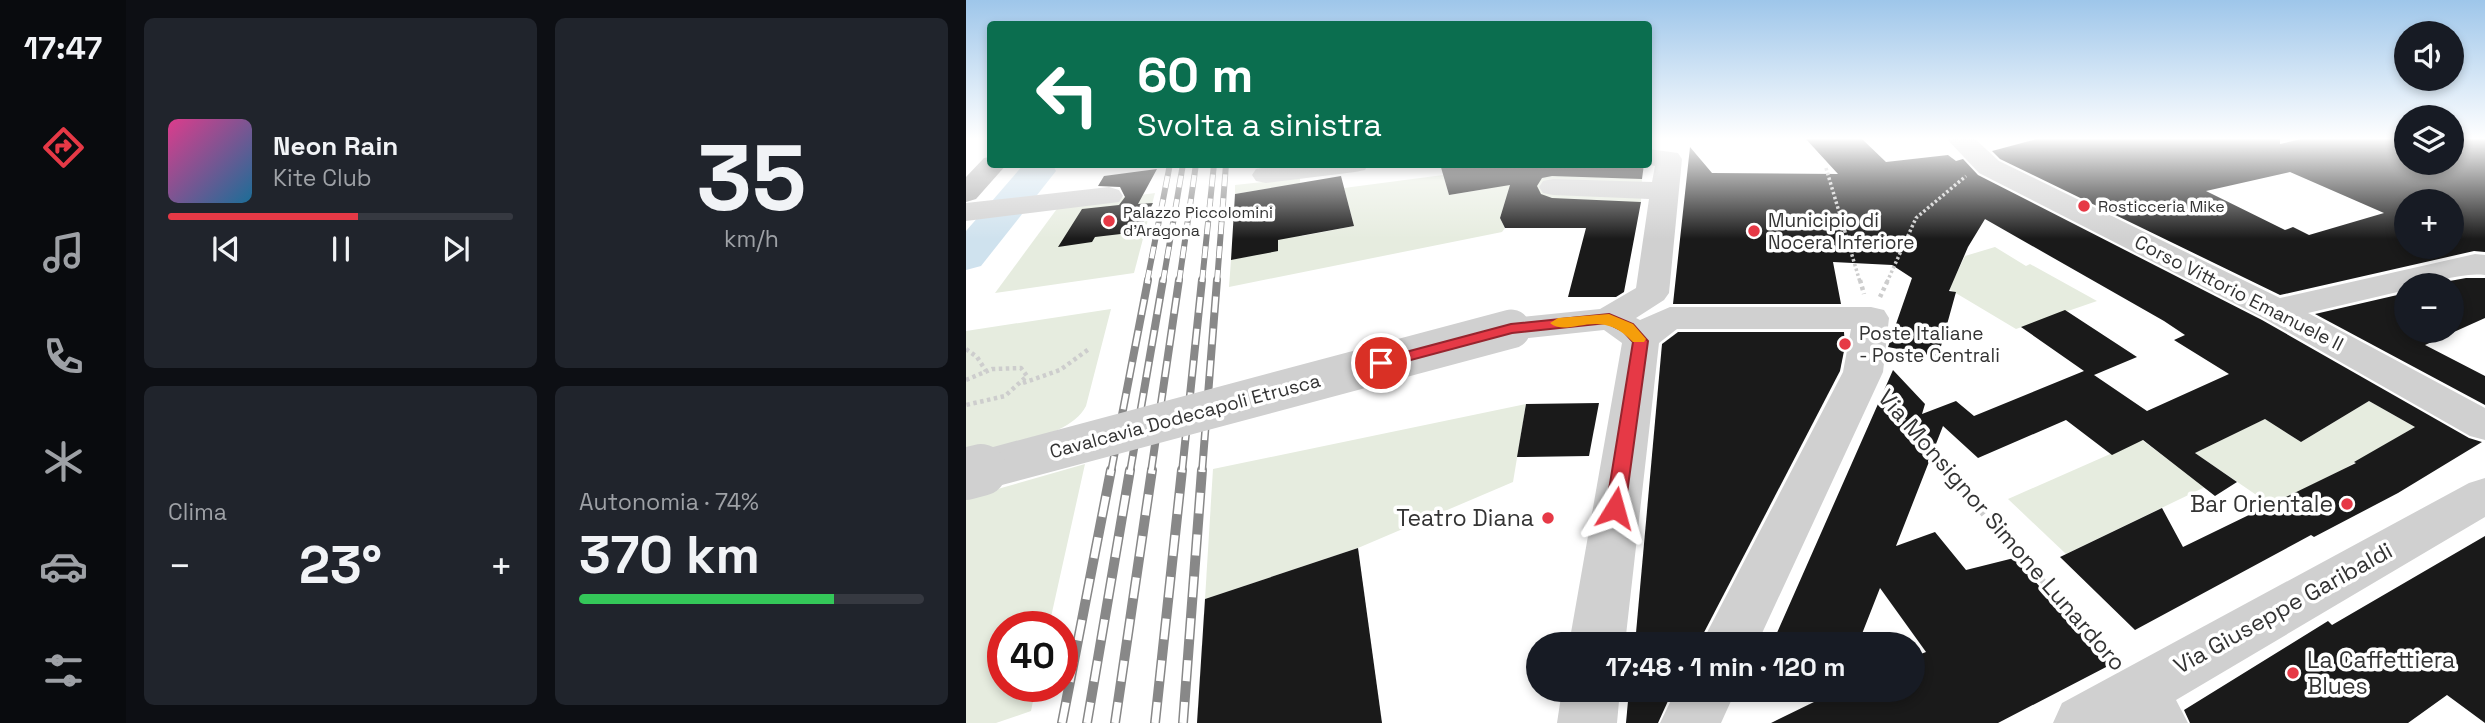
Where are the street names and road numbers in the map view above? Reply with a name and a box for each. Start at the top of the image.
street label: Corso Vittorio Emanuele II [2130,229,2348,357]
street label: Cavalcavia Dodecapoli Etrusca [1047,368,1323,464]
street label: Via Monsignor Simone Lunardoro [1871,383,2133,677]
street label: Via Giuseppe Garibaldi [2168,535,2398,681]

